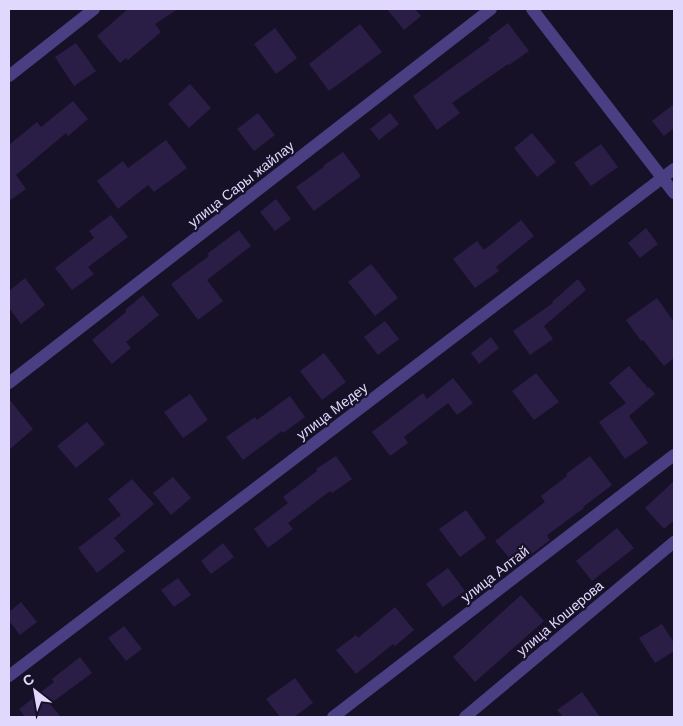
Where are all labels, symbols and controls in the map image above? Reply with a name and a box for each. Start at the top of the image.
street label: улица Сары жайлау [185,138,297,230]
street label: улица Медеу [293,379,371,443]
street label: улица Алтай [458,543,532,605]
street label: улица Кошерова [513,577,607,659]
north arrow [10,666,60,716]
text: С [20,670,37,689]

